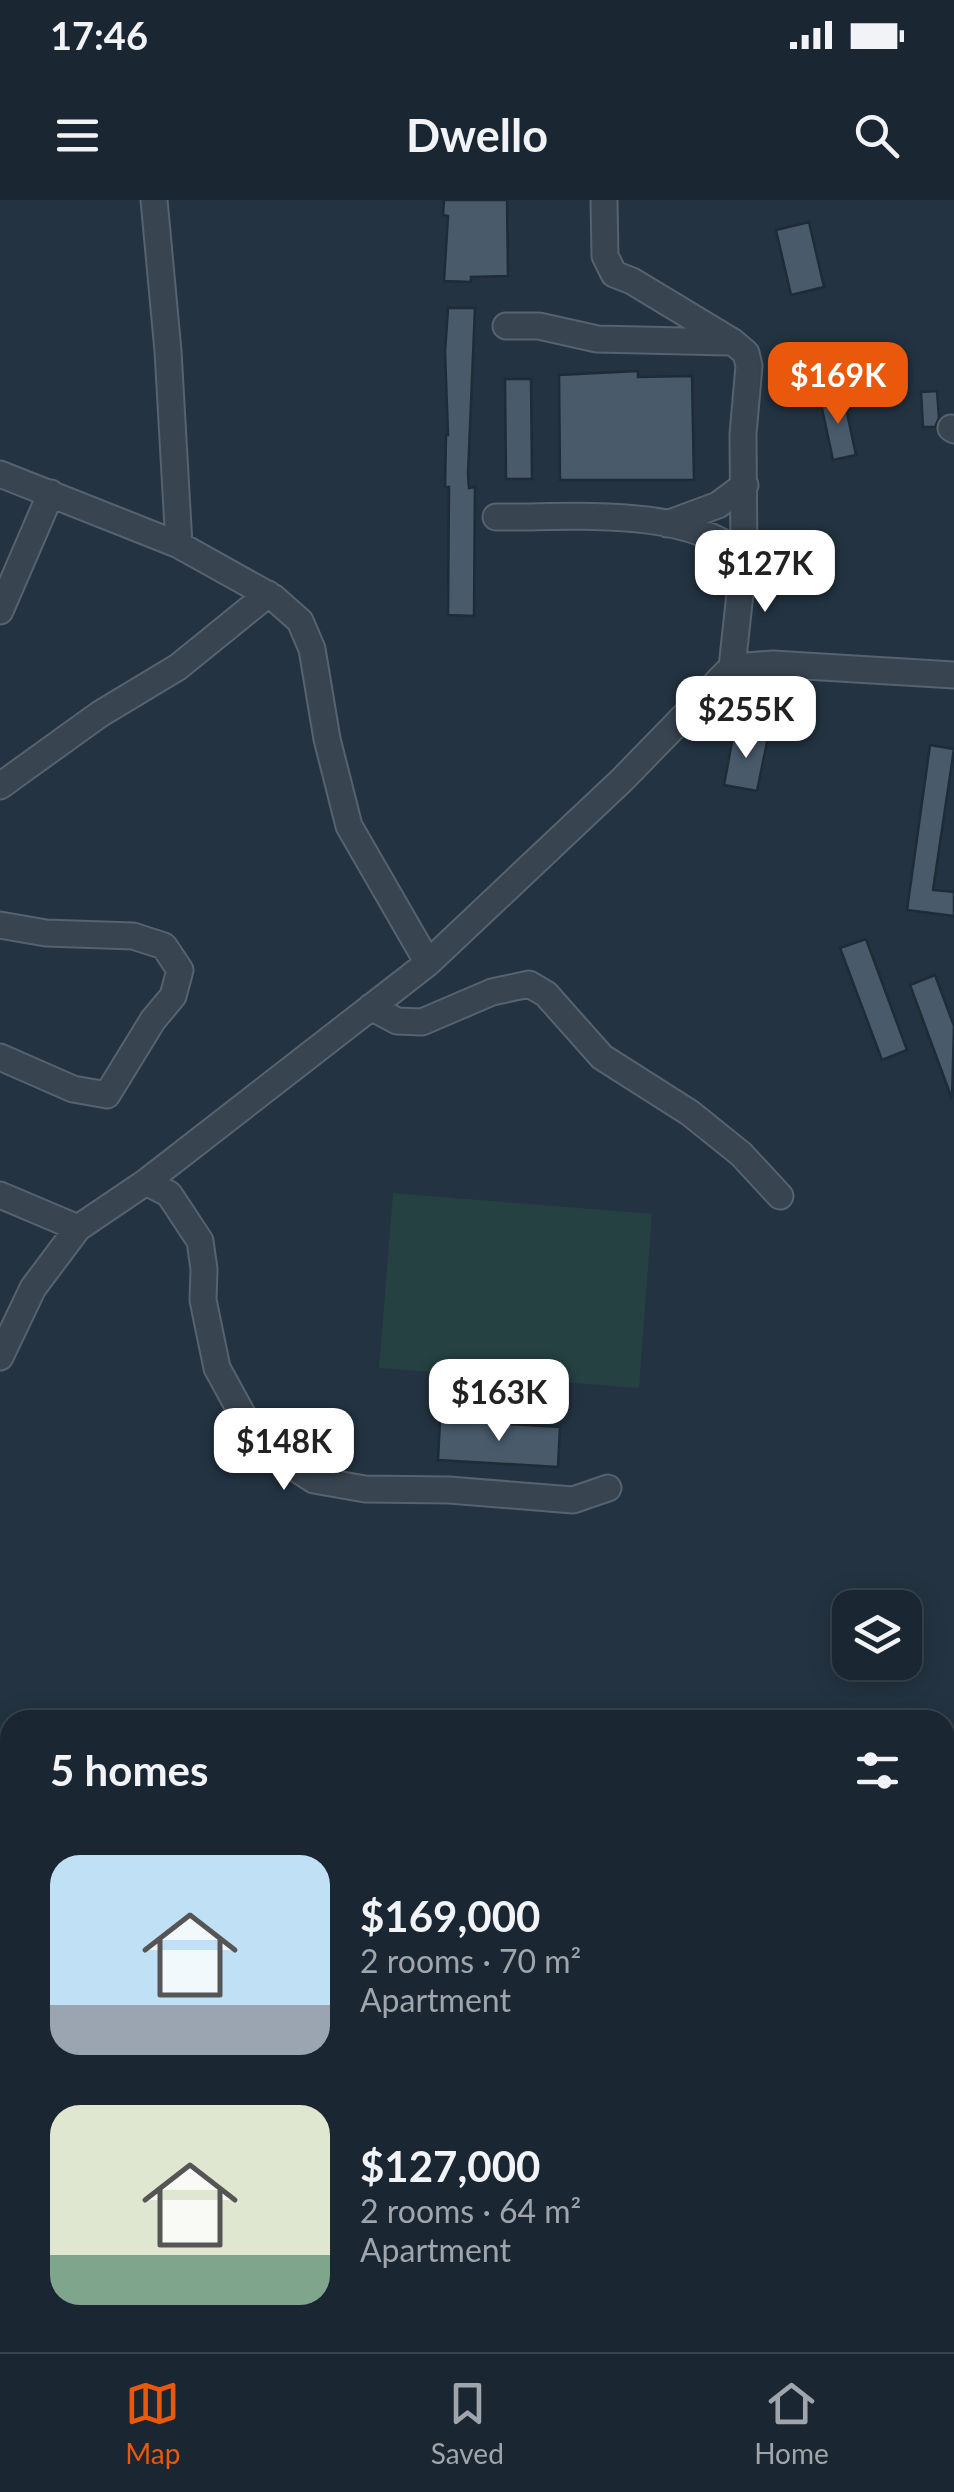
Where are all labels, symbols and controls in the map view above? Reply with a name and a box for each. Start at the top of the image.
text: 17:46 [50,12,148,58]
icon: menu [50,108,105,163]
text: Dwello [406,108,548,162]
icon: search [849,108,904,163]
pin: $169K [768,342,908,427]
text: $169K [790,355,886,394]
pin: $127K [695,530,835,615]
text: $127K [717,543,813,582]
pin: $255K [676,676,816,761]
text: $255K [698,689,794,728]
pin: $163K [429,1359,569,1444]
text: $163K [451,1372,547,1411]
pin: $148K [214,1408,354,1493]
text: $148K [236,1421,332,1460]
map controls [832,1590,922,1680]
button: layers [832,1590,922,1680]
icon: filters [850,1743,905,1798]
text: 5 homes [50,1745,208,1795]
text: $169,000 [360,1891,540,1941]
icon: home [130,1895,250,2015]
text: 2 rooms · 70 m² [360,1941,581,1980]
text: Apartment [360,1980,511,2019]
text: $127,000 [360,2141,540,2191]
icon: home [130,2145,250,2265]
text: 2 rooms · 64 m² [360,2191,581,2230]
text: Apartment [360,2230,511,2269]
tab: Map [125,2376,180,2470]
tab: Saved [431,2376,504,2470]
tab: Home [754,2376,829,2470]

